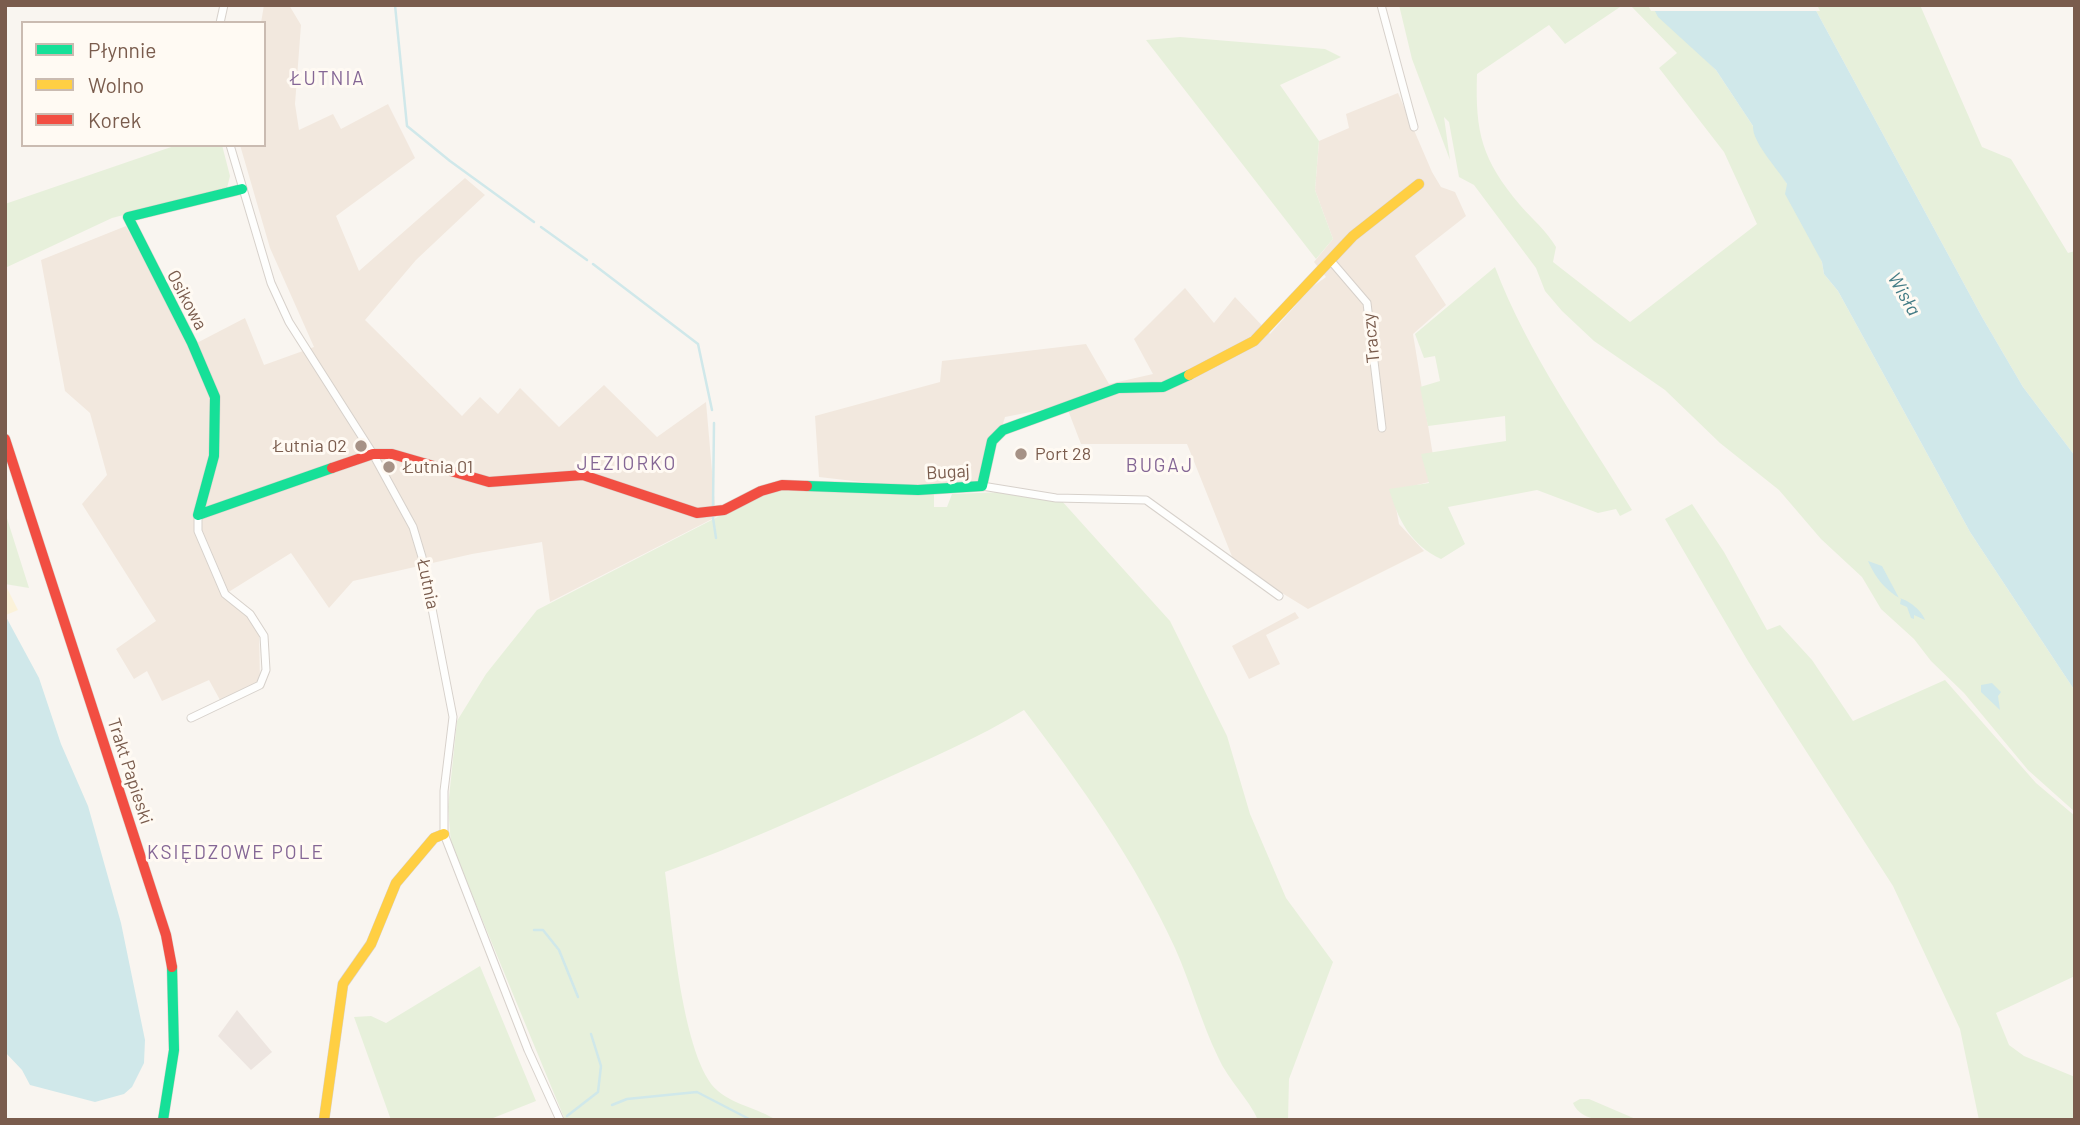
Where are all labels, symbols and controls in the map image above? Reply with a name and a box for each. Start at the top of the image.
legend [21,21,266,147]
text: Płynnie [88,37,156,62]
district label: ŁUTNIA [291,68,365,90]
text: Wolno [88,72,144,97]
text: Korek [88,107,141,132]
street label: Osikowa [162,266,212,334]
water label: Wisła [1883,268,1925,320]
street label: Traczy [1358,312,1384,364]
place label: Łutnia 02 [273,435,347,457]
marker: Łutnia 02 [353,438,369,454]
place label: Port 28 [1035,443,1091,465]
marker: Port 28 [1013,446,1029,462]
district label: JEZIORKO [578,453,676,475]
district label: BUGAJ [1126,455,1194,477]
place label: Łutnia 01 [403,456,473,478]
marker: Łutnia 01 [381,459,397,475]
street label: Bugaj [926,460,970,484]
street label: Łutnia [412,557,444,611]
street label: Trakt Papieski [103,715,157,827]
district label: KSIĘDZOWE POLE [149,842,323,864]

